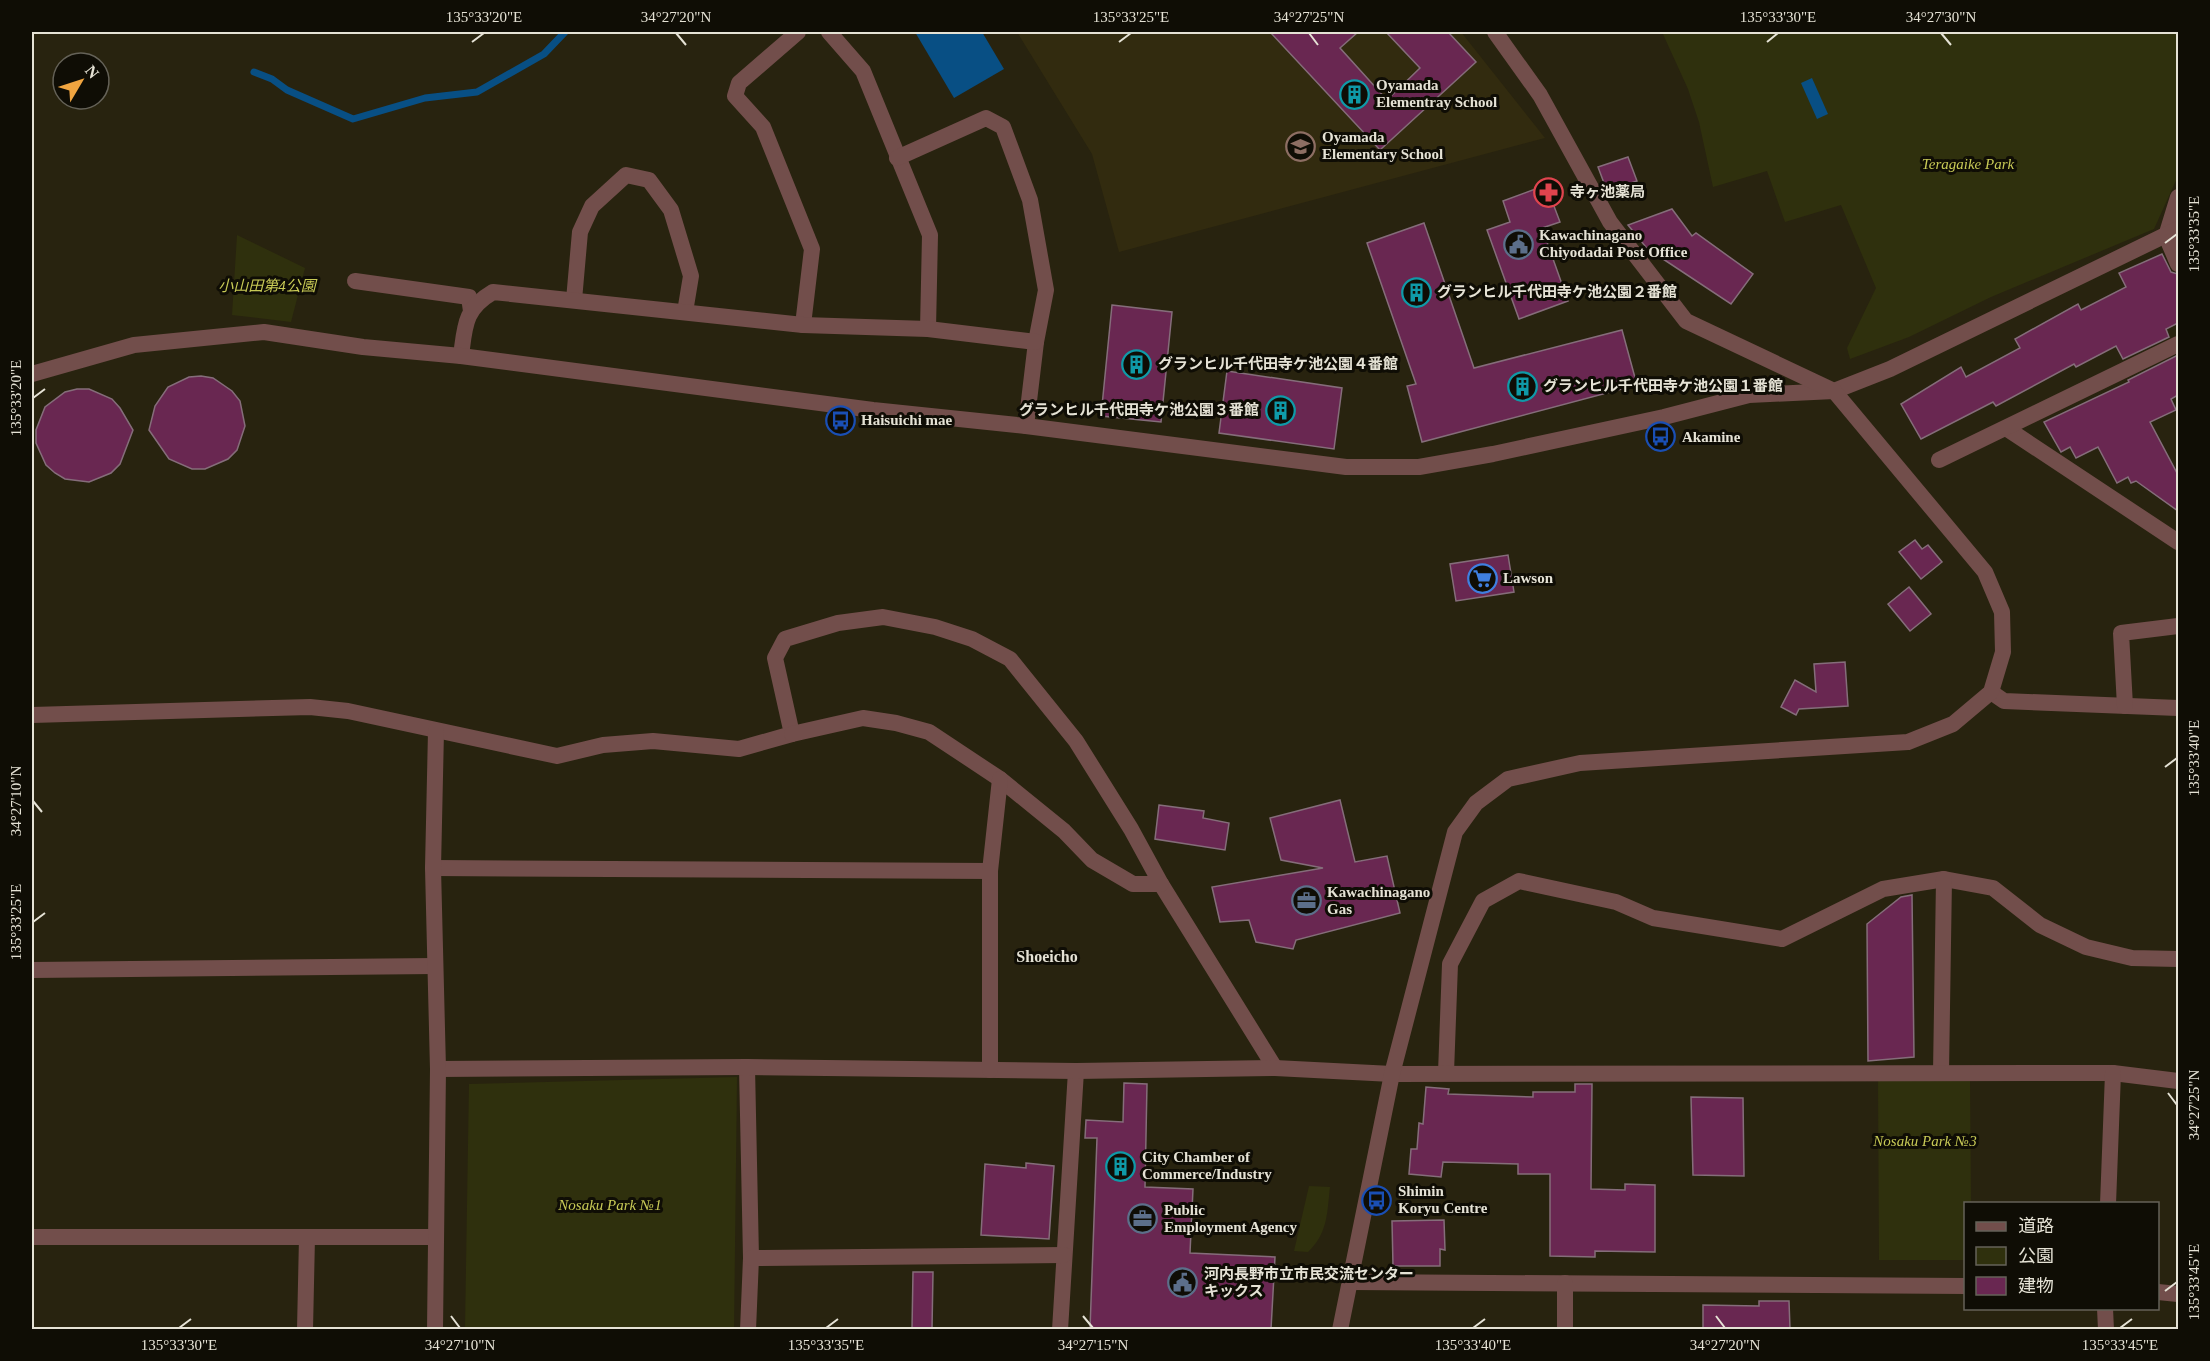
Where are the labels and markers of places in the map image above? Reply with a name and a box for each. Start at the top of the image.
place label: Oyamada Elementray School [1376,77,1497,110]
building icon: Oyamada Elementray School [1339,78,1371,110]
place label: Oyamada Elementary School [1322,129,1443,162]
school or university icon: Oyamada Elementary School [1285,130,1317,162]
pharmacy icon: 寺ヶ池薬局 [1533,176,1565,208]
place label: 寺ヶ池薬局 [1570,184,1645,200]
place label: Kawachinagano Chiyodadai Post Office [1539,227,1688,260]
public building icon: Kawachinagano Chiyodadai Post Office [1502,228,1534,260]
building icon: グランヒル千代田寺ケ池公園２番館 [1400,276,1432,308]
place label: グランヒル千代田寺ケ池公園２番館 [1437,283,1677,300]
building icon: グランヒル千代田寺ケ池公園４番館 [1121,348,1153,380]
place label: グランヒル千代田寺ケ池公園４番館 [1158,355,1398,372]
building icon: グランヒル千代田寺ケ池公園１番館 [1506,370,1538,402]
place label: グランヒル千代田寺ケ池公園１番館 [1543,377,1783,394]
building icon: グランヒル千代田寺ケ池公園３番館 [1264,394,1296,426]
place label: グランヒル千代田寺ケ池公園３番館 [1019,401,1259,418]
bus stop icon: Haisuichi mae [824,404,856,436]
place label: Haisuichi mae [861,412,953,428]
bus stop icon: Akamine [1645,421,1677,453]
place label: Akamine [1682,429,1741,445]
supermarket icon: Lawson [1466,562,1498,594]
place label: Lawson [1503,570,1554,586]
place label: Kawachinagano Gas [1327,884,1430,917]
office icon: Kawachinagano Gas [1290,885,1322,917]
place label: City Chamber of Commerce/Industry [1142,1149,1272,1182]
building icon: City Chamber of Commerce/Industry [1105,1150,1137,1182]
place label: Shimin Koryu Centre [1398,1183,1488,1216]
bus stop icon: Shimin Koryu Centre [1361,1184,1393,1216]
place label: Public Employment Agency [1164,1202,1297,1235]
office icon: Public Employment Agency [1127,1203,1159,1235]
place label: 河内長野市立市民交流センター キックス [1204,1266,1414,1299]
public building icon: 河内長野市立市民交流センター キックス [1167,1267,1199,1299]

